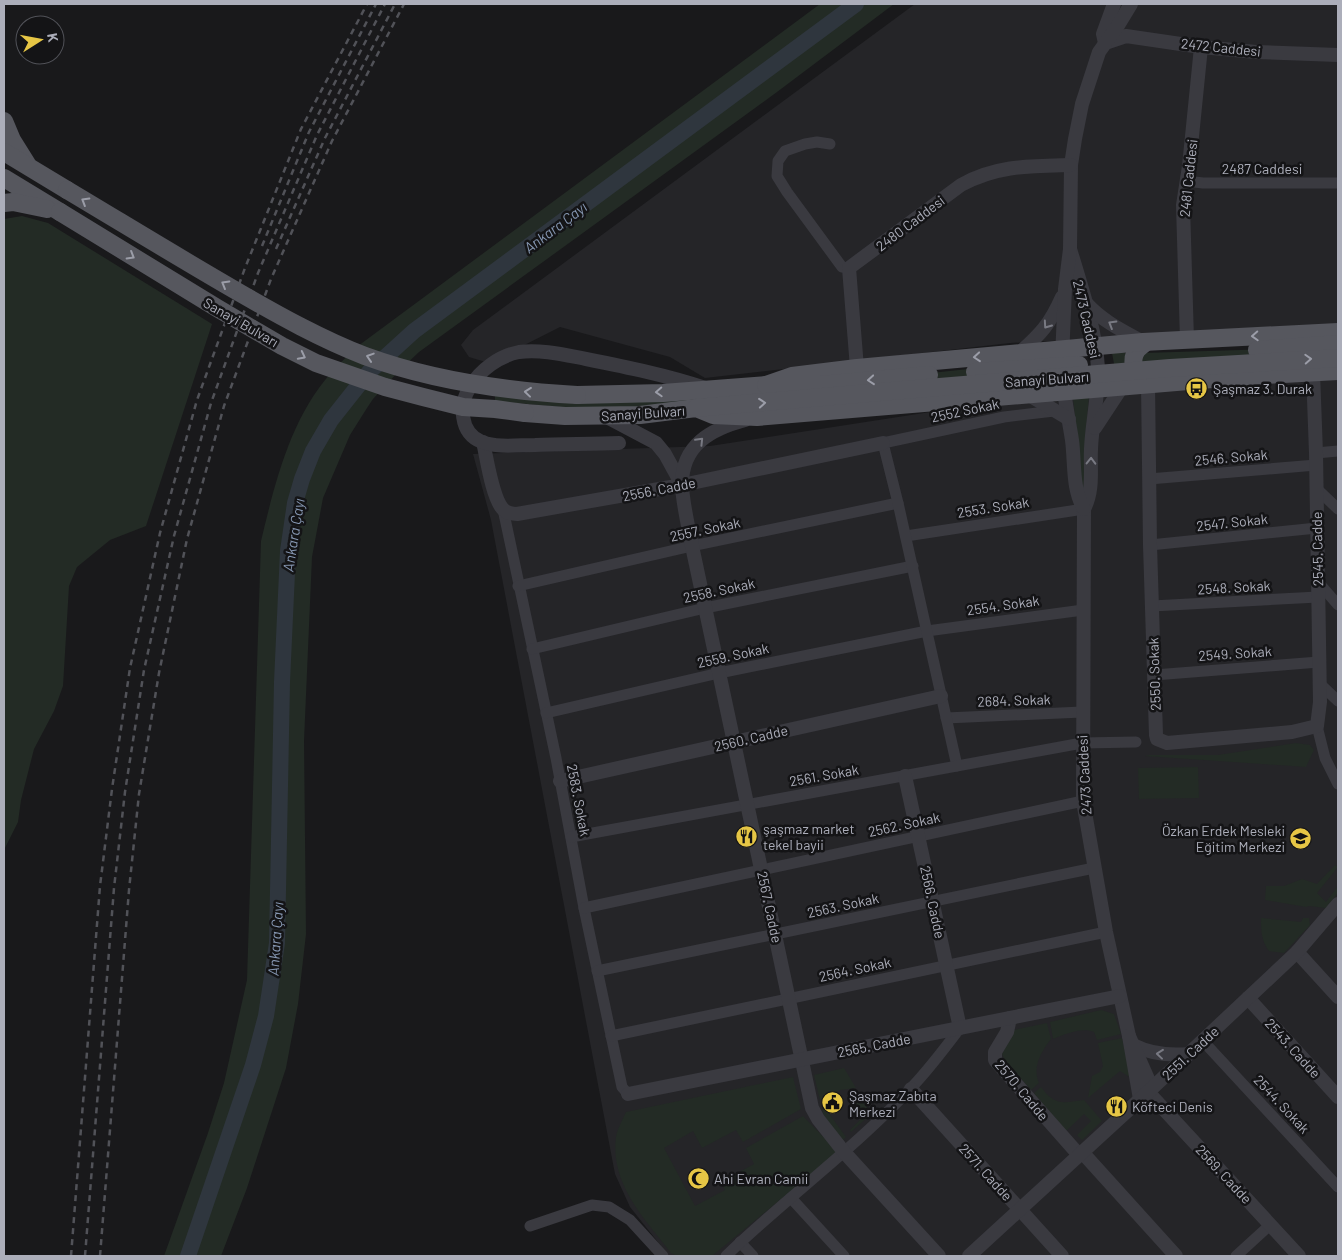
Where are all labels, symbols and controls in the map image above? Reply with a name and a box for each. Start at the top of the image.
north arrow [15,15,65,65]
text: K [44,31,62,44]
street label: 2472 Caddesi [1180,34,1262,60]
street label: 2481 Caddesi [1175,138,1201,218]
street label: 2487 Caddesi [1222,160,1302,177]
street label: 2480 Caddesi [872,192,948,254]
one-way arrow [82,198,91,208]
water label: Ankara Çayı [520,198,590,256]
one-way arrow [126,250,135,259]
street label: 2473 Caddesi [1070,278,1104,360]
one-way arrow [221,280,230,290]
street label: Sanayi Bulvarı [200,294,282,350]
one-way arrow [1044,319,1053,329]
one-way arrow [1109,321,1118,331]
one-way arrow [1250,331,1258,342]
one-way arrow [297,349,306,360]
one-way arrow [973,352,981,363]
one-way arrow [366,353,375,363]
one-way arrow [1304,354,1312,365]
street label: Sanayi Bulvarı [1005,368,1089,390]
one-way arrow [867,374,875,385]
bus stop icon: Şaşmaz 3. Durak [1185,376,1209,400]
place label: Şaşmaz 3. Durak [1213,380,1312,397]
one-way arrow [524,387,532,398]
one-way arrow [655,387,663,398]
street label: 2552 Sokak [929,395,1001,425]
one-way arrow [759,398,767,409]
street label: Sanayi Bulvarı [601,402,685,424]
one-way arrow [695,438,704,447]
street label: 2546. Sokak [1194,445,1268,469]
one-way arrow [1085,457,1096,465]
street label: 2556. Cadde [621,474,697,504]
street label: 2553. Sokak [956,493,1030,521]
water label: Ankara Çayı [278,497,308,573]
street label: 2547. Sokak [1196,510,1268,534]
street label: 2545. Cadde [1308,512,1326,586]
street label: 2557. Sokak [668,513,742,545]
street label: 2558. Sokak [682,574,756,606]
street label: 2548. Sokak [1197,577,1271,597]
street label: 2554. Sokak [966,591,1040,619]
street label: 2550. Sokak [1144,637,1164,711]
street label: 2559. Sokak [696,639,770,671]
street label: 2549. Sokak [1198,642,1272,664]
street label: 2684. Sokak [977,690,1051,710]
street label: 2560. Cadde [713,721,789,755]
street label: 2473 Caddesi [1073,735,1095,815]
street label: 2561. Sokak [788,761,860,789]
street label: 2583. Sokak [564,763,594,837]
street label: 2562. Sokak [867,808,941,840]
place label: şaşmaz market tekel bayii [763,820,855,853]
place label: Özkan Erdek Mesleki Eğitim Merkezi [1162,822,1285,855]
restaurant icon: şaşmaz market tekel bayii [735,824,759,848]
school or university icon: Özkan Erdek Mesleki Eğitim Merkezi [1289,826,1313,850]
street label: 2566. Cadde [917,864,949,940]
street label: 2567. Cadde [754,870,786,944]
street label: 2563. Sokak [806,889,880,921]
water label: Ankara Çayı [263,901,287,977]
street label: 2564. Sokak [817,953,893,985]
street label: 2543. Cadde [1262,1015,1324,1081]
street label: 2551. Cadde [1158,1022,1222,1084]
street label: 2565. Cadde [836,1030,912,1060]
one-way arrow [1156,1049,1164,1060]
street label: 2570. Cadde [992,1056,1052,1124]
street label: 2544. Sokak [1251,1071,1313,1137]
place label: Şaşmaz Zabıta Merkezi [849,1087,937,1120]
public building icon: Şaşmaz Zabıta Merkezi [821,1091,845,1115]
restaurant icon: Köfteci Denis [1104,1094,1128,1118]
place label: Köfteci Denis [1132,1098,1213,1115]
street label: 2571. Cadde [956,1140,1016,1204]
street label: 2569. Cadde [1192,1141,1256,1207]
mosque icon: Ahi Evran Camii [686,1166,710,1190]
place label: Ahi Evran Camii [714,1170,808,1187]

